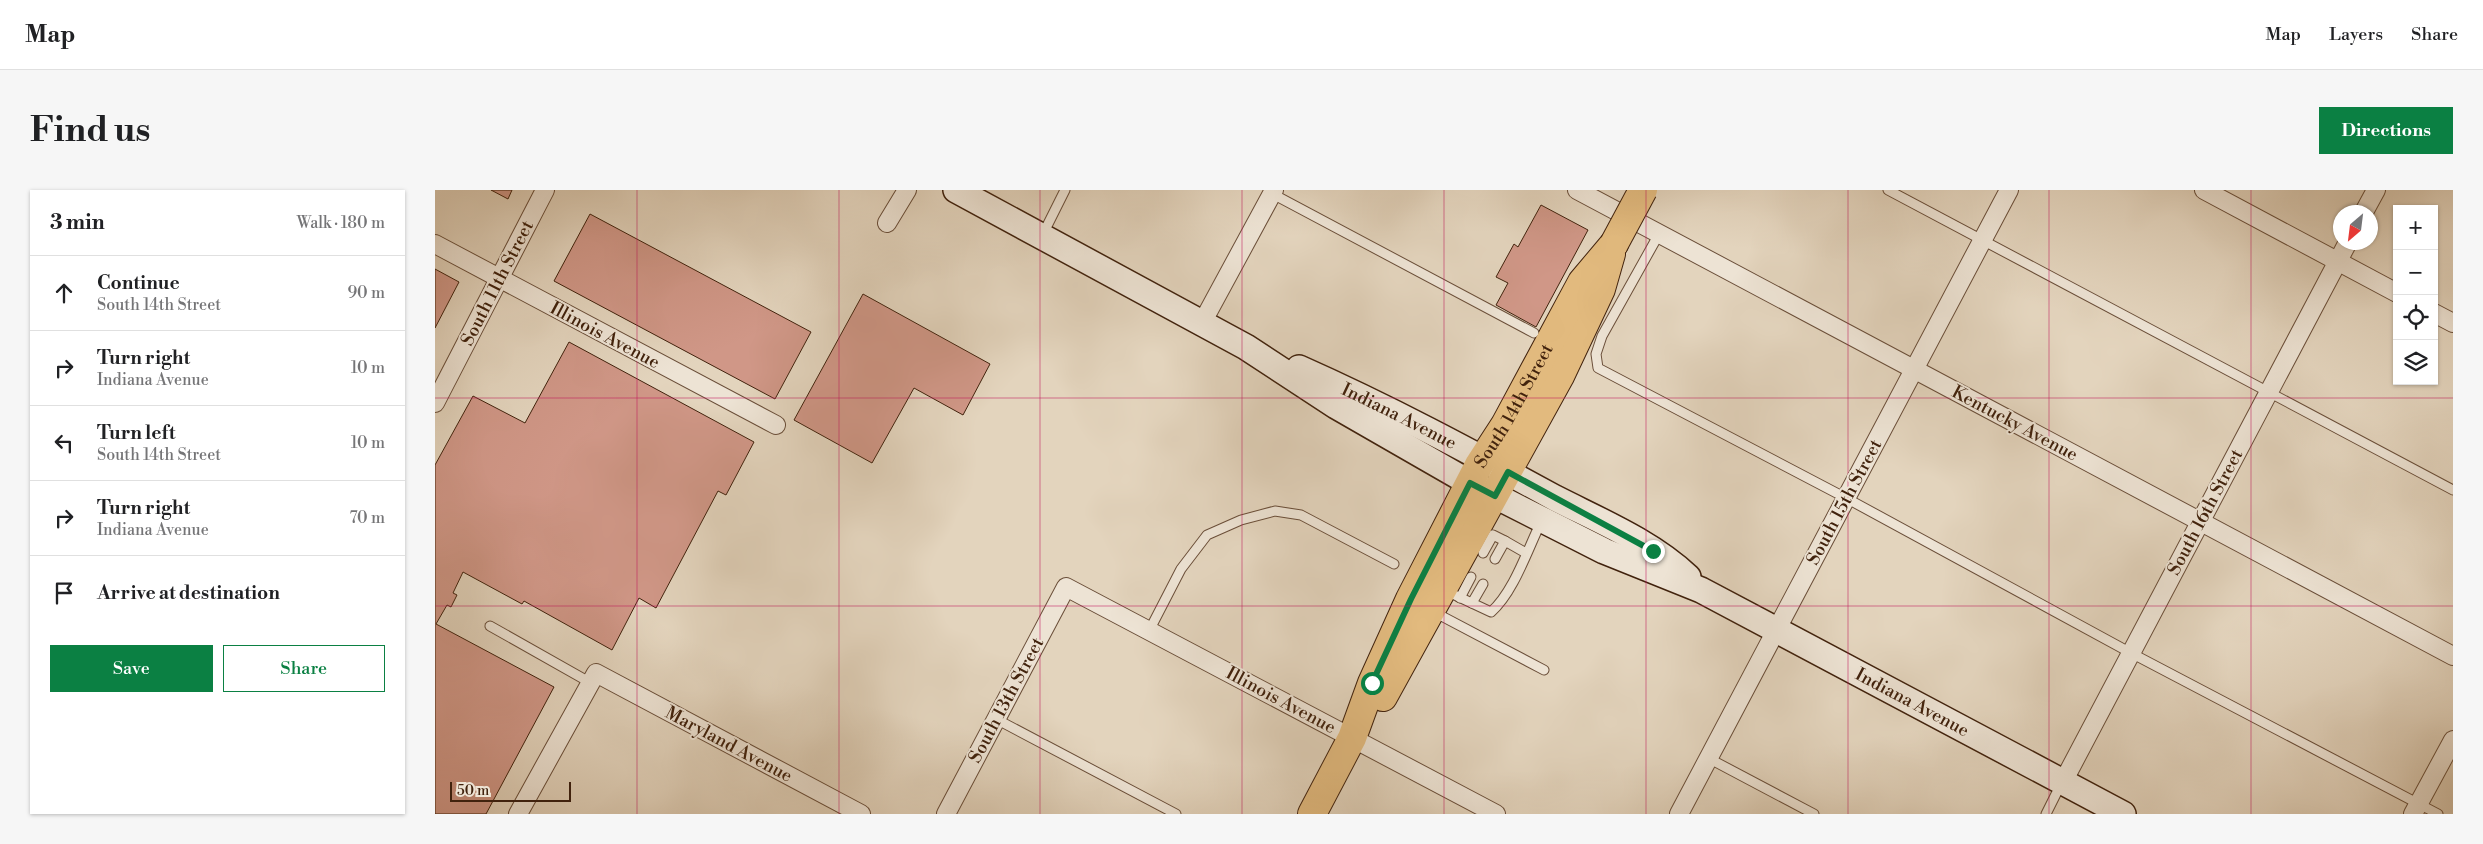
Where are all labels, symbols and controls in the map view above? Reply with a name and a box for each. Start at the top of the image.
text: Map [25,20,75,50]
text: Map [2266,23,2301,46]
text: Layers [2329,23,2383,46]
text: Share [2411,23,2458,46]
button: Directions [2319,107,2453,154]
text: Find us [30,109,150,152]
north arrow [2333,205,2378,250]
map controls [2393,205,2438,385]
button: + [2393,205,2438,250]
text: 3 min [50,210,105,236]
text: Walk · 180 m [297,213,385,233]
street label: South 11th Street [456,216,539,350]
button: − [2393,250,2438,295]
text: Continue [97,271,180,295]
icon: ahead [50,279,78,307]
text: 90 m [347,283,385,303]
text: South 14th Street [97,295,221,315]
button: locate [2393,295,2438,340]
street label: Illinois Avenue [546,297,664,374]
street label: South 14th Street [1469,339,1559,472]
button: layers [2393,340,2438,385]
text: Turn right [97,346,190,370]
icon: right [50,354,78,382]
text: 10 m [351,358,385,378]
text: Indiana Avenue [97,370,209,390]
street label: Indiana Avenue [1338,378,1460,455]
street label: Kentucky Avenue [1948,381,2082,466]
text: Turn left [97,421,176,445]
icon: left [50,429,78,457]
text: 10 m [351,433,385,453]
street label: South 15th Street [1802,435,1888,569]
text: South 14th Street [97,445,221,465]
street label: South 16th Street [2163,445,2249,579]
text: Turn right [97,496,190,520]
icon: right [50,504,78,532]
text: 70 m [349,508,385,528]
text: Indiana Avenue [97,520,209,540]
route end [1642,540,1665,563]
icon: arrive [50,579,78,607]
text: Arrive at destination [97,581,280,605]
street label: South 13th Street [964,633,1050,767]
button: Save [50,645,213,692]
button: Share [223,645,385,692]
street label: Illinois Avenue [1222,662,1340,739]
street label: Indiana Avenue [1851,663,1973,742]
route start [1361,672,1384,695]
street label: Maryland Avenue [661,701,796,788]
scale bar [450,779,571,802]
text: 50 m [457,782,489,800]

